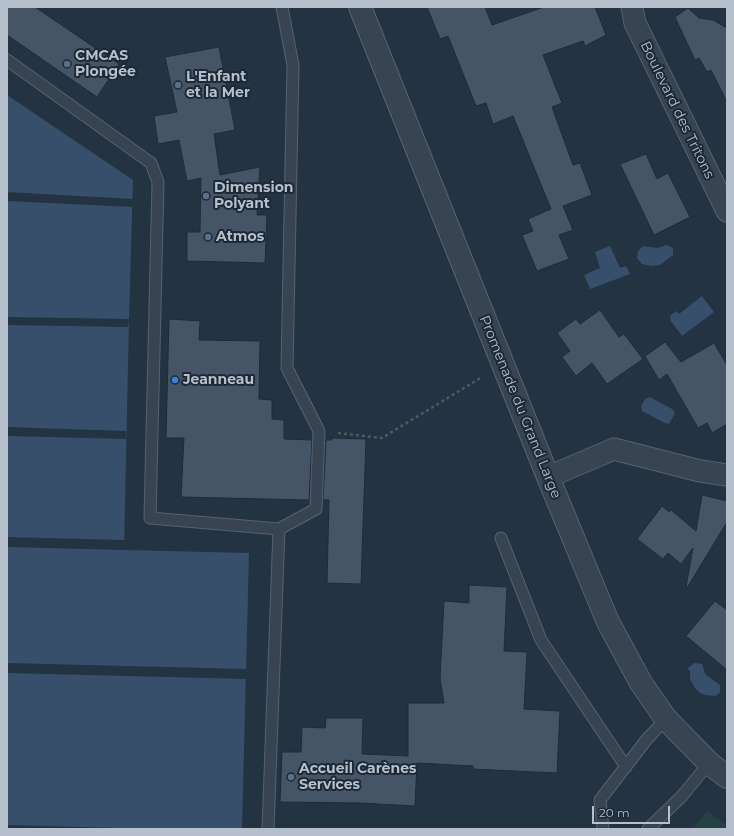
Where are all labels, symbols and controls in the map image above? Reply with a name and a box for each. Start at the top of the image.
street label: Boulevard des Tritons [636,38,718,182]
place label: CMCAS Plongée [75,48,136,80]
marker: CMCAS Plongée [62,59,72,69]
place label: L'Enfant et la Mer [186,69,250,102]
marker: L'Enfant et la Mer [173,80,183,90]
place label: Dimension Polyant [214,180,294,212]
marker: Dimension Polyant [201,191,211,201]
place label: Atmos [216,229,264,245]
marker: Atmos [203,232,213,242]
street label: Promenade du Grand Large [476,313,564,501]
place label: Jeanneau [183,372,254,388]
marker: Jeanneau [170,375,180,385]
place label: Accueil Carènes Services [299,761,416,794]
marker: Accueil Carènes Services [286,772,296,782]
scale bar [594,798,672,824]
text: 20 m [599,805,630,820]

